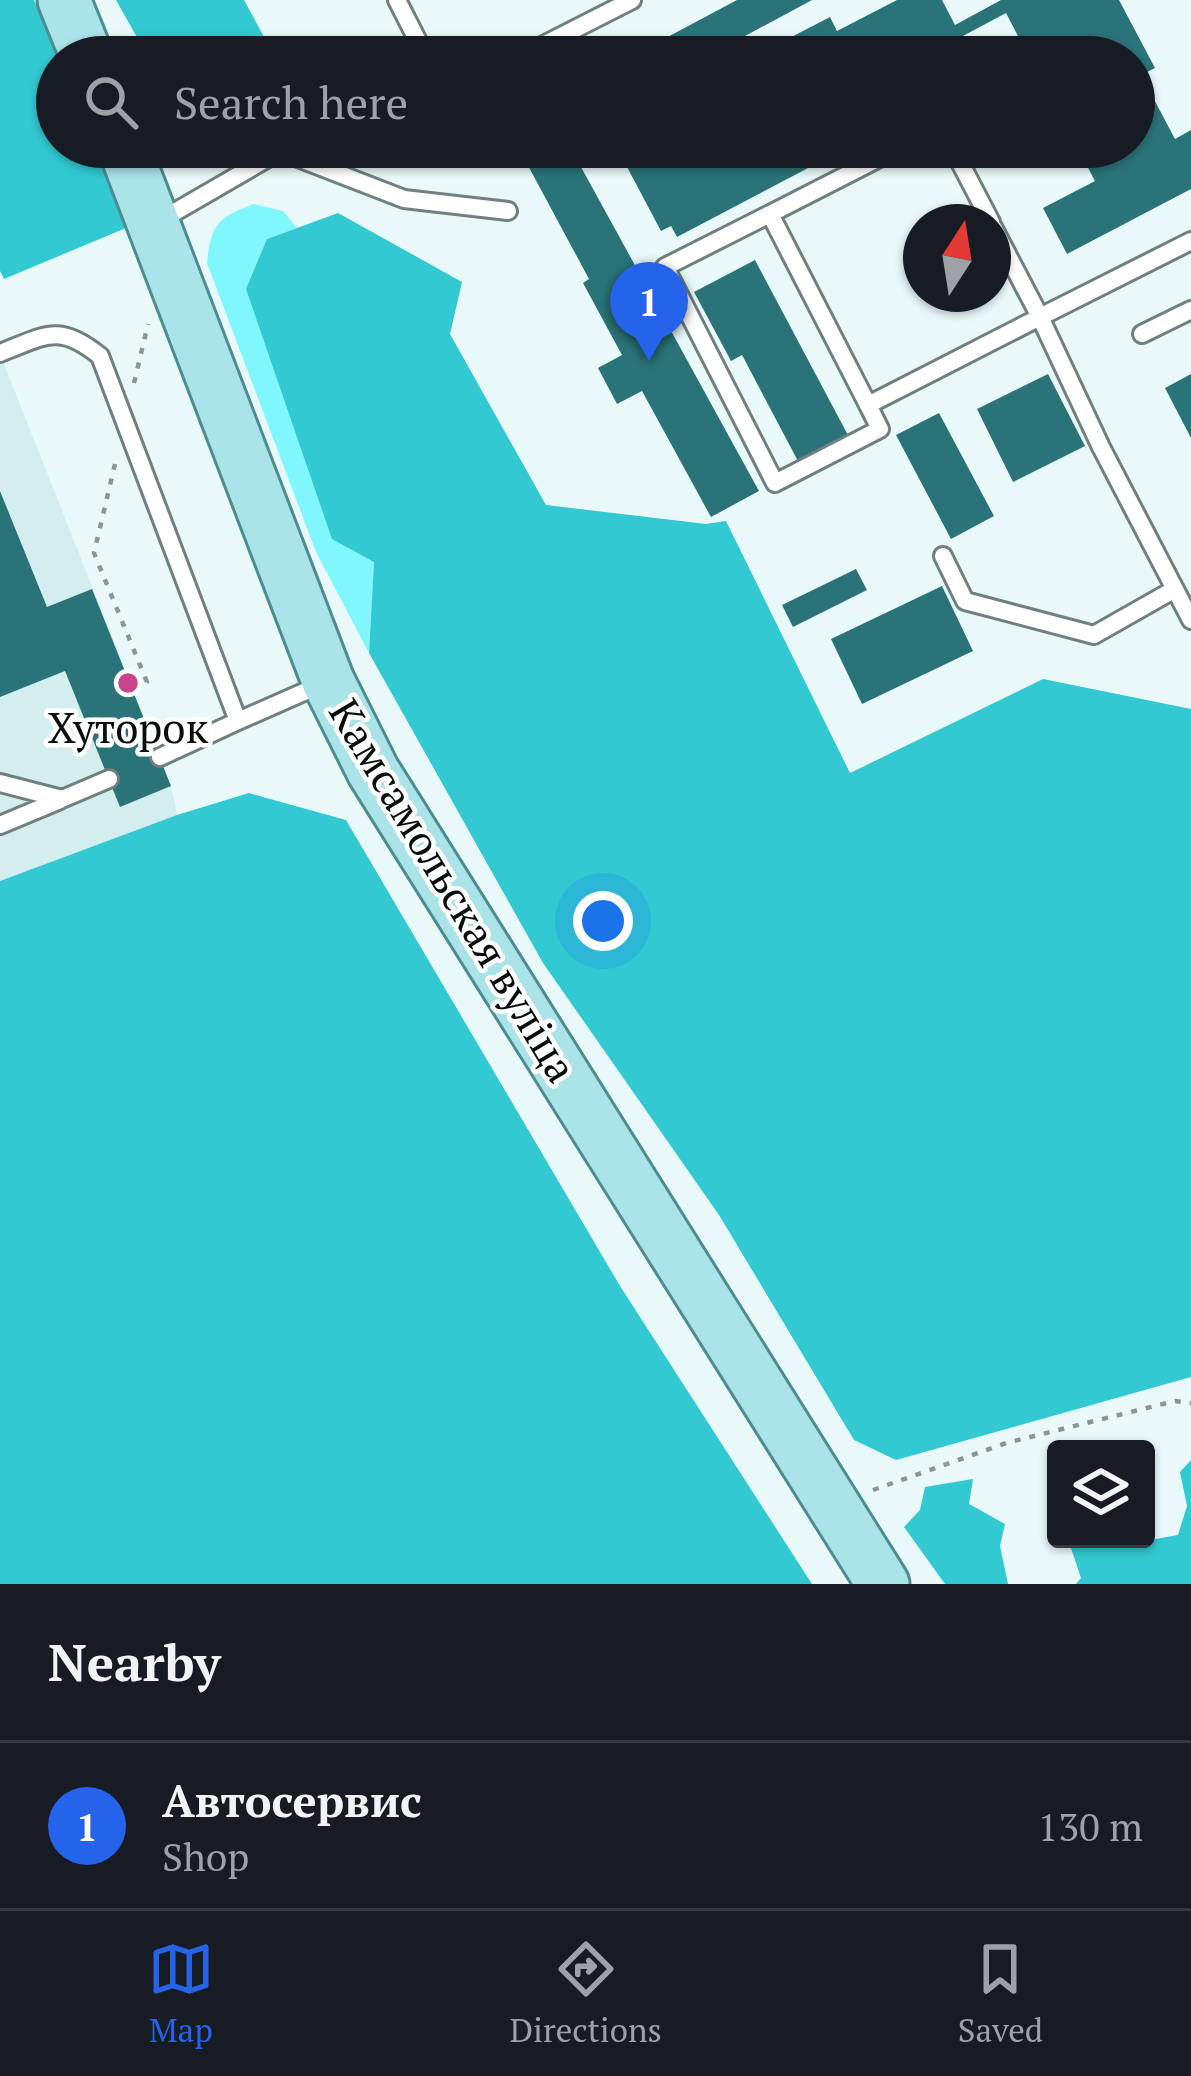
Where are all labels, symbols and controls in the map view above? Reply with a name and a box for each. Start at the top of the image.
search box [36,36,1155,168]
icon: search [78,69,144,135]
text: Search here [174,72,408,132]
north arrow [903,204,1011,312]
pin: 1 [610,262,688,361]
marker: Хуторок [115,670,141,696]
street label: Камсамольская вуліца [317,688,591,1092]
place label: Хуторок [48,699,209,755]
your location [573,891,633,951]
map controls [1047,1440,1155,1548]
button: layers [1047,1440,1155,1548]
text: Nearby [48,1628,221,1696]
text: Автосервис [162,1770,422,1830]
text: 1 [76,1800,98,1852]
text: 130 m [1038,1800,1143,1852]
text: Shop [162,1830,249,1882]
tab: Map [148,1936,214,2051]
tab: Directions [510,1936,662,2051]
tab: Saved [958,1936,1043,2051]

